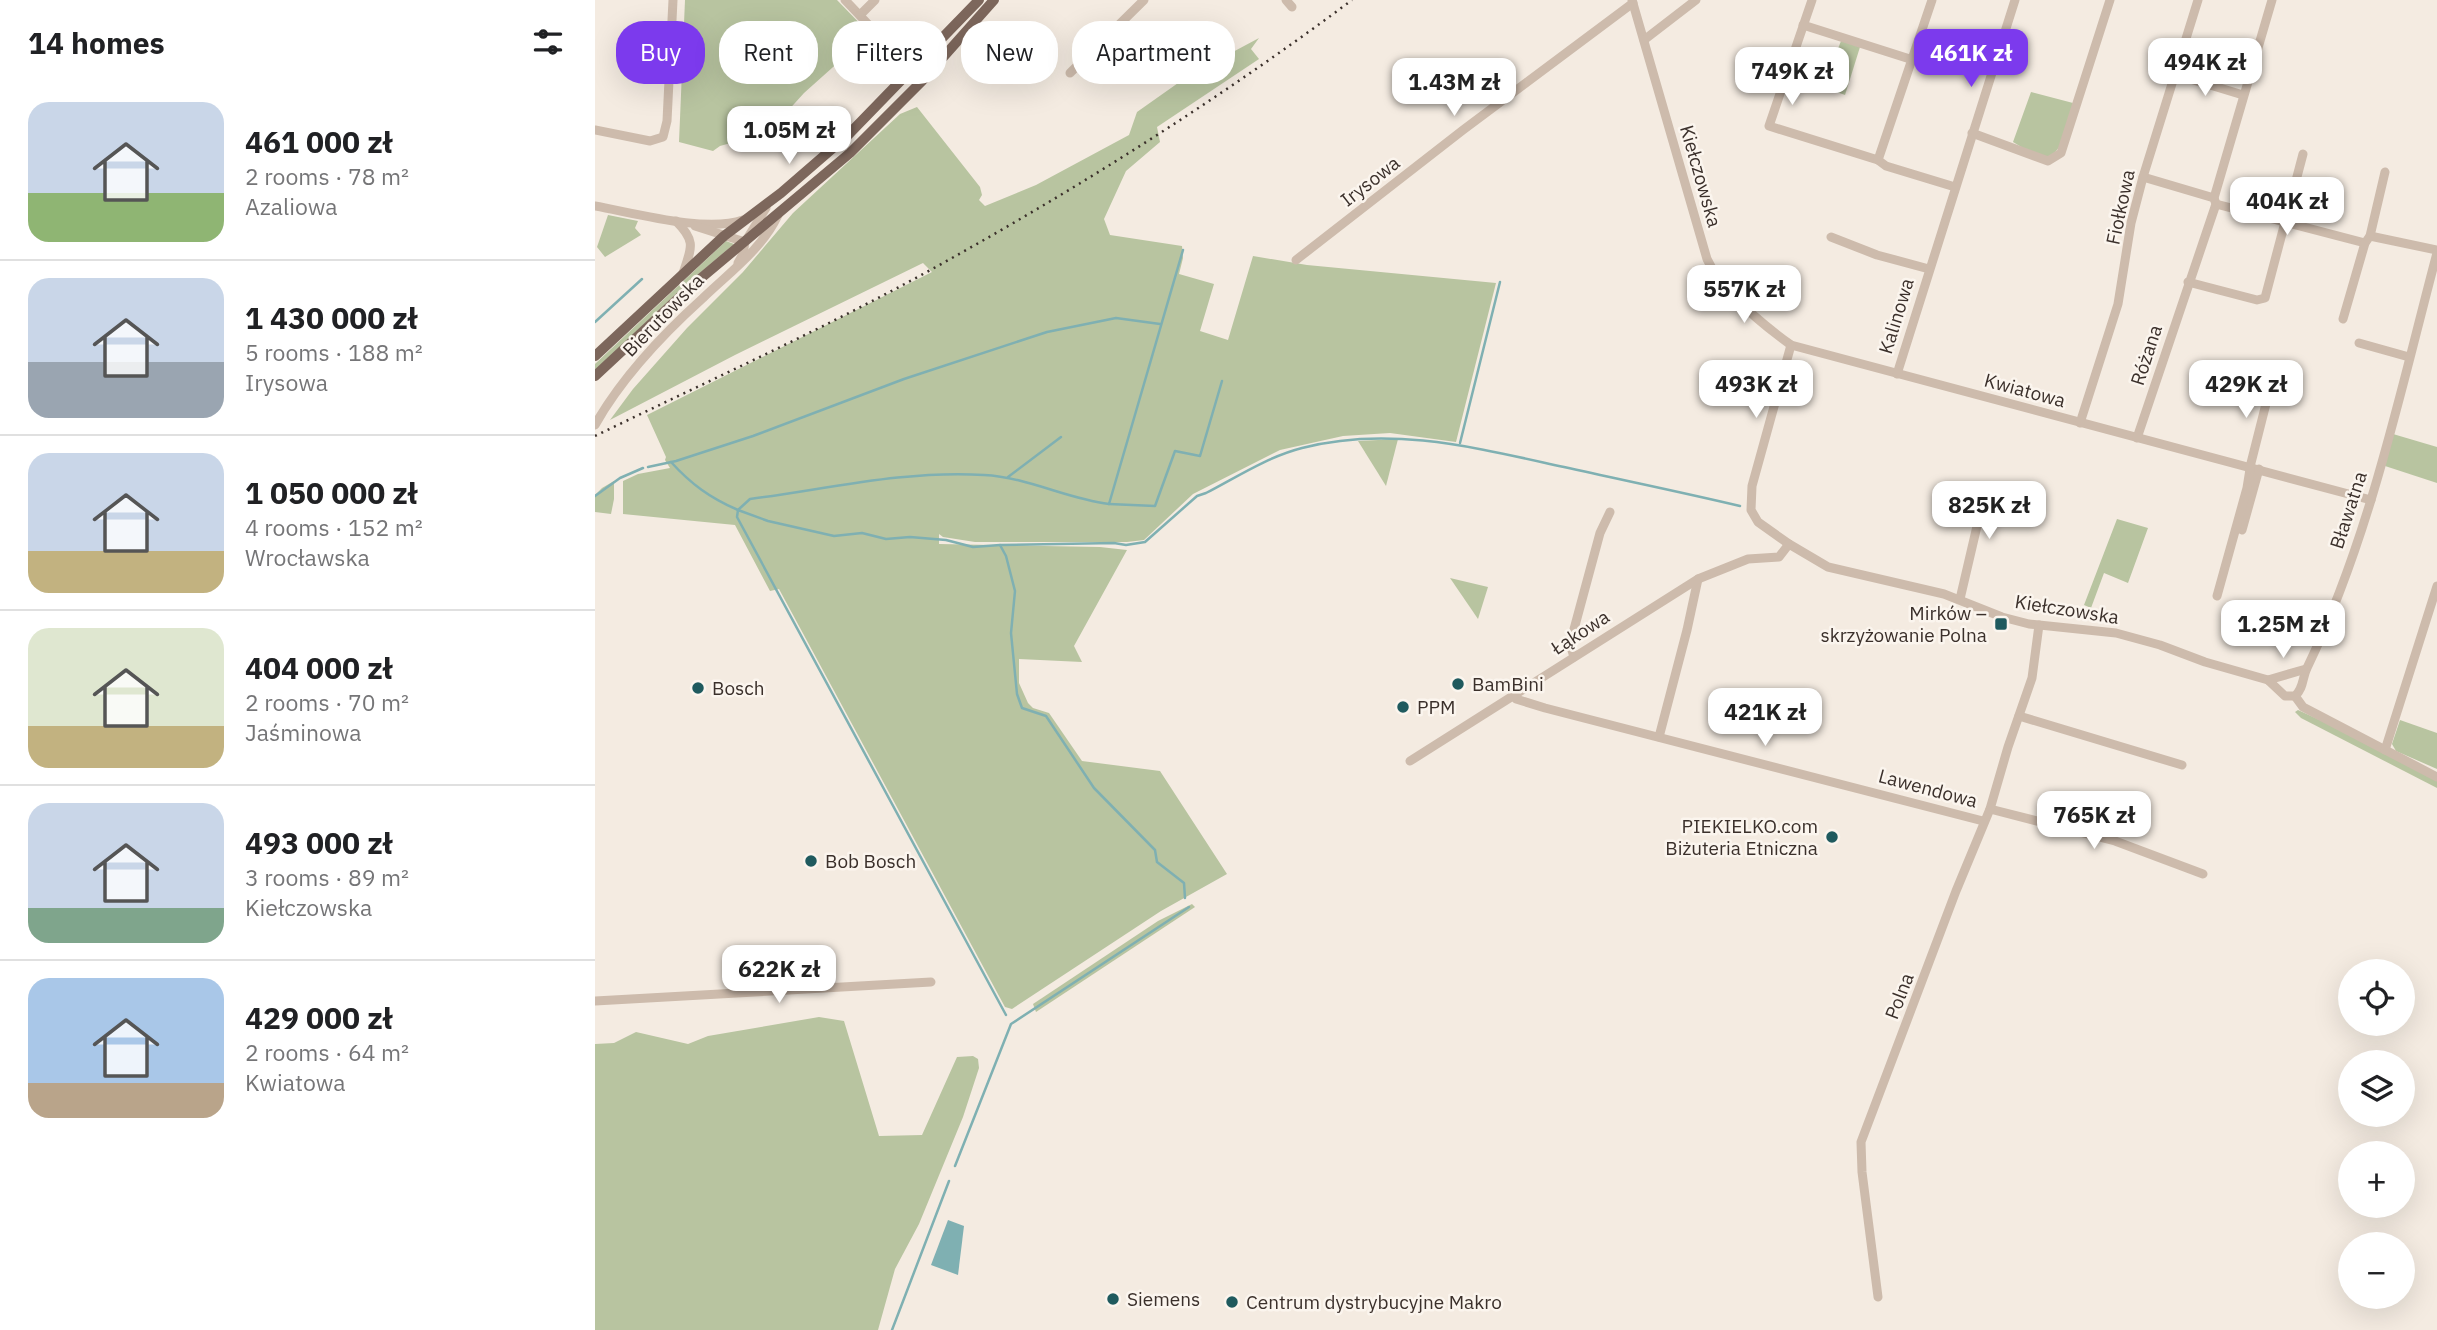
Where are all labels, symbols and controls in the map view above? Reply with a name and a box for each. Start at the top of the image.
chip: Buy [616,21,705,84]
chip: Rent [719,21,818,84]
chip: Filters [832,21,947,84]
chip: New [961,21,1058,84]
chip: Apartment [1072,21,1235,84]
text: 14 homes [28,23,165,62]
icon: filters [529,23,567,61]
pin: 461K zł [1906,29,2036,89]
text: 461K zł [1930,37,2012,67]
pin: 494K zł [2140,38,2270,98]
text: 494K zł [2164,46,2246,76]
pin: 749K zł [1727,48,1857,107]
text: 749K zł [1751,55,1833,85]
pin: 1.43M zł [1382,58,1526,118]
text: 1.43M zł [1408,66,1500,96]
pin: 1.05M zł [717,106,861,166]
text: 1.05M zł [743,114,835,144]
text: 461 000 zł [245,122,392,161]
street label: Kiełczowska [1675,122,1727,230]
icon: home [84,130,168,214]
street label: Irysowa [1336,150,1404,212]
text: 2 rooms · 78 m² [245,161,409,191]
street label: Fiołkowa [2100,167,2140,247]
pin: 404K zł [2222,177,2352,237]
text: 404K zł [2246,185,2328,215]
text: Azaliowa [245,191,337,221]
pin: 557K zł [1679,266,1809,325]
street label: Bierutowska [617,268,709,362]
text: 557K zł [1703,273,1785,303]
street label: Kalinowa [1873,275,1919,357]
text: 1 430 000 zł [245,298,417,337]
icon: home [84,306,168,390]
street label: Różana [2125,322,2167,388]
text: 5 rooms · 188 m² [245,337,423,367]
pin: 493K zł [1691,360,1821,420]
pin: 429K zł [2181,360,2311,420]
text: Irysowa [245,367,328,397]
text: 493K zł [1715,368,1797,398]
street label: Kwiatowa [1982,368,2068,412]
text: 429K zł [2205,368,2287,398]
street label: Bławatna [2324,468,2372,552]
text: 1 050 000 zł [245,473,417,512]
icon: home [84,481,168,565]
pin: 825K zł [1924,482,2054,541]
text: 825K zł [1948,489,2030,519]
text: 4 rooms · 152 m² [245,512,423,542]
text: Wrocławska [245,542,370,572]
street label: Kiełczowska [2013,589,2121,629]
pin: 1.25M zł [2211,600,2355,660]
place label: Mirków – skrzyżowanie Polna [1820,601,1987,647]
street label: Łąkowa [1546,604,1614,660]
text: 1.25M zł [2237,608,2329,638]
marker: Mirków – skrzyżowanie Polna [1993,616,2009,632]
text: 404 000 zł [245,648,392,687]
icon: home [84,656,168,740]
place label: BamBini [1472,672,1544,696]
place label: Bosch [712,676,765,700]
marker: BamBini [1450,676,1466,692]
marker: Bosch [690,680,706,696]
text: 2 rooms · 70 m² [245,687,409,717]
pin: 421K zł [1700,688,1830,748]
place label: PPM [1417,695,1455,719]
text: 421K zł [1724,696,1806,726]
marker: PPM [1395,699,1411,715]
text: Jaśminowa [245,717,362,747]
street label: Lawendowa [1876,763,1980,813]
pin: 765K zł [2029,792,2159,851]
text: 765K zł [2053,799,2135,829]
place label: PIEKIELKO.com Biżuteria Etniczna [1665,814,1818,860]
text: 493 000 zł [245,823,392,862]
marker: PIEKIELKO.com Biżuteria Etniczna [1824,829,1840,845]
icon: home [84,831,168,915]
place label: Bob Bosch [825,849,916,873]
marker: Bob Bosch [803,853,819,869]
text: 3 rooms · 89 m² [245,862,409,892]
text: Kiełczowska [245,892,372,922]
pin: 622K zł [714,946,844,1005]
text: 622K zł [738,953,820,983]
map controls [2338,959,2415,1309]
button: locate [2338,959,2415,1036]
street label: Polna [1879,969,1919,1023]
text: 429 000 zł [245,998,392,1037]
icon: home [84,1006,168,1090]
text: 2 rooms · 64 m² [245,1037,409,1067]
button: layers [2338,1050,2415,1127]
text: Kwiatowa [245,1067,346,1097]
button: + [2338,1141,2415,1218]
button: − [2338,1232,2415,1309]
place label: Siemens [1127,1287,1200,1311]
place label: Centrum dystrybucyjne Makro [1246,1290,1502,1314]
marker: Siemens [1105,1291,1121,1307]
marker: Centrum dystrybucyjne Makro [1224,1294,1240,1310]

